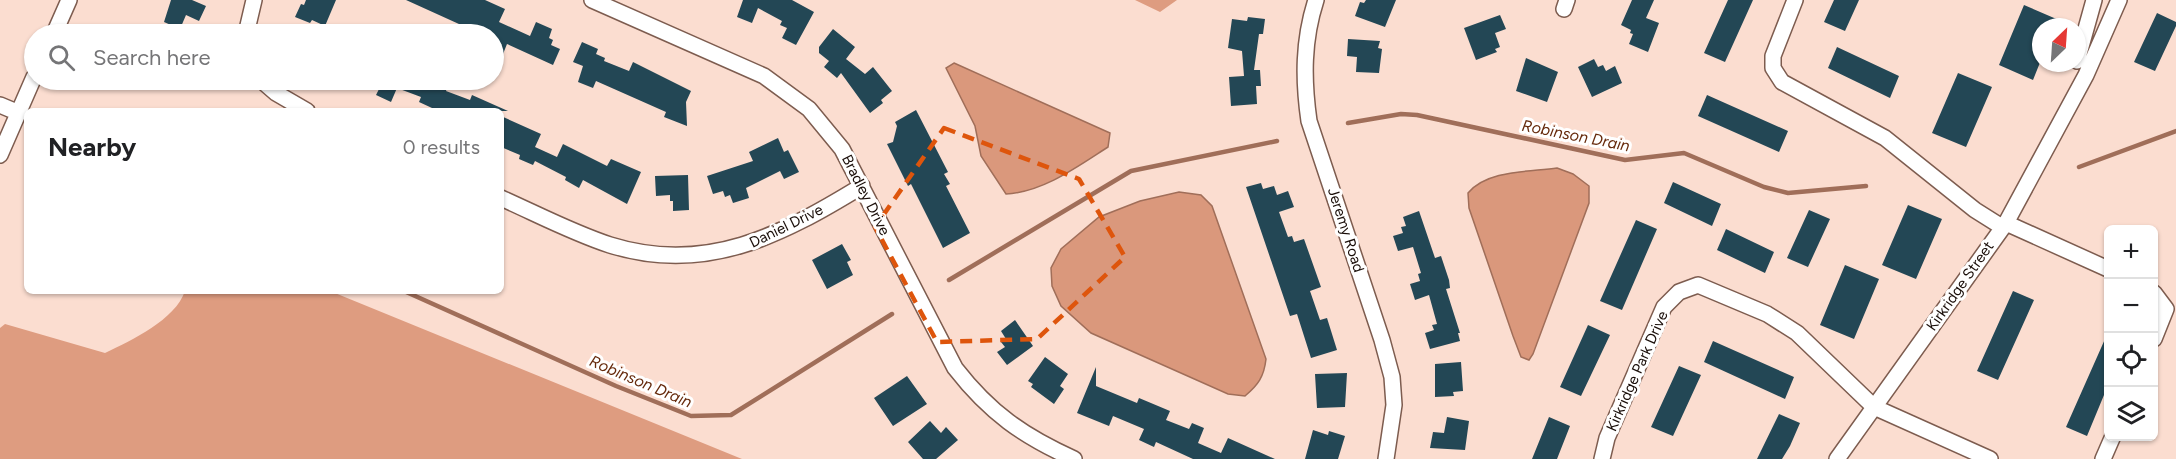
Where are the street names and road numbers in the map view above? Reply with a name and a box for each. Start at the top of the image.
street label: Bradley Drive [838,152,894,238]
street label: Jeremy Road [1324,185,1368,275]
street label: Daniel Drive [746,200,826,252]
street label: Kirkridge Street [1923,238,1998,334]
street label: Kirkridge Park Drive [1602,308,1672,434]

